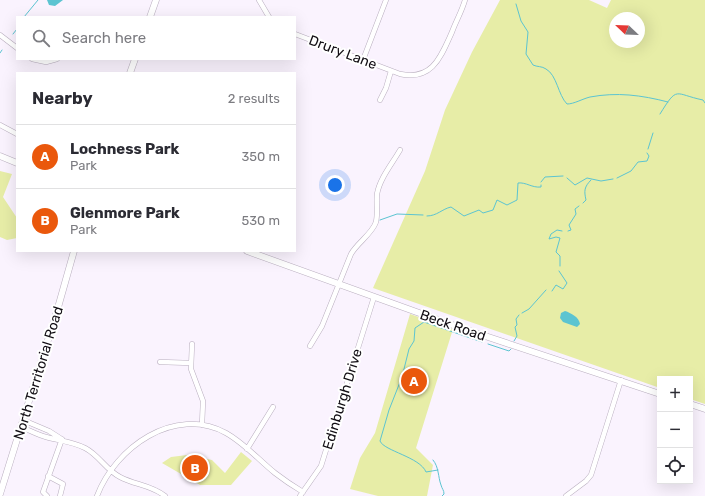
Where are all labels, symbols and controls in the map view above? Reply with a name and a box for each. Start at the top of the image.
north arrow [609,12,645,48]
search box [16,16,296,60]
icon: search [30,27,52,49]
text: Search here [62,29,146,47]
street label: Drury Lane [306,32,379,73]
text: Nearby [32,88,93,108]
text: 2 results [228,91,280,106]
text: Lochness Park [70,140,179,158]
text: A [40,149,50,164]
text: 350 m [241,149,280,164]
text: Park [70,158,97,173]
your location [325,175,345,195]
text: Glenmore Park [70,204,180,222]
text: B [40,213,50,228]
text: 530 m [241,213,280,228]
text: Park [70,222,97,237]
street label: North Territorial Road [10,304,67,442]
street label: Beck Road [418,306,488,345]
street label: Edinburgh Drive [319,347,366,452]
pin: A [401,366,427,396]
map controls [657,376,693,484]
button: + [657,376,693,412]
button: − [657,412,693,448]
button: locate [657,448,693,484]
pin: B [182,453,208,483]

